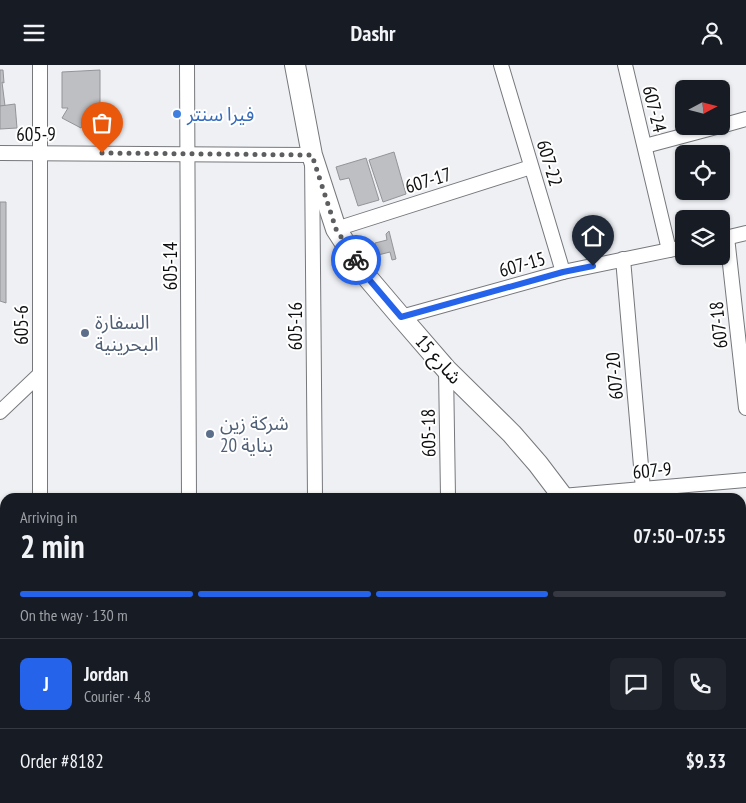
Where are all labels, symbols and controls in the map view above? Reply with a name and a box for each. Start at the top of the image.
icon: menu [20,19,48,47]
text: Dashr [351,19,395,47]
icon: person [698,19,726,47]
north arrow [675,80,730,135]
map controls [675,80,730,265]
street label: 607-24 [638,83,672,135]
pin [81,102,123,153]
place label: فيرا سنتر [186,102,254,126]
marker: فيرا سنتر [171,108,183,120]
icon: bag [88,109,116,137]
street label: 605-9 [16,122,56,146]
street label: 607-22 [532,137,568,189]
button: locate [675,145,730,200]
street label: 607-17 [402,162,454,198]
button: layers [675,210,730,265]
pin [572,215,614,266]
icon: home [579,222,607,250]
courier [331,235,381,285]
street label: 605-14 [158,241,182,290]
icon: bike [342,246,370,274]
street label: 607-15 [496,246,548,282]
street label: 607-18 [704,300,732,350]
street label: 605-16 [283,302,307,350]
street label: 605-6 [9,305,33,345]
place label: السفارة البحرينية [95,310,159,356]
marker: السفارة البحرينية [79,327,91,339]
street label: شارع 15 [409,329,467,390]
street label: 607-20 [600,351,628,401]
street label: 605-18 [416,409,440,457]
place label: شركة زين بناية 20 [220,411,289,457]
marker: شركة زين بناية 20 [204,428,216,440]
street label: 607-9 [632,456,672,484]
text: Arriving in [20,507,77,527]
text: 07:50–07:55 [633,524,726,548]
text: 2 min [20,525,85,567]
text: On the way · 130 m [20,605,128,625]
button: chat [610,658,662,710]
button: phone [674,658,726,710]
text: Jordan [84,662,128,686]
text: J [43,672,49,696]
text: Courier · 4.8 [84,686,151,706]
text: Order #8182 [20,749,104,773]
text: $9.33 [686,749,726,773]

